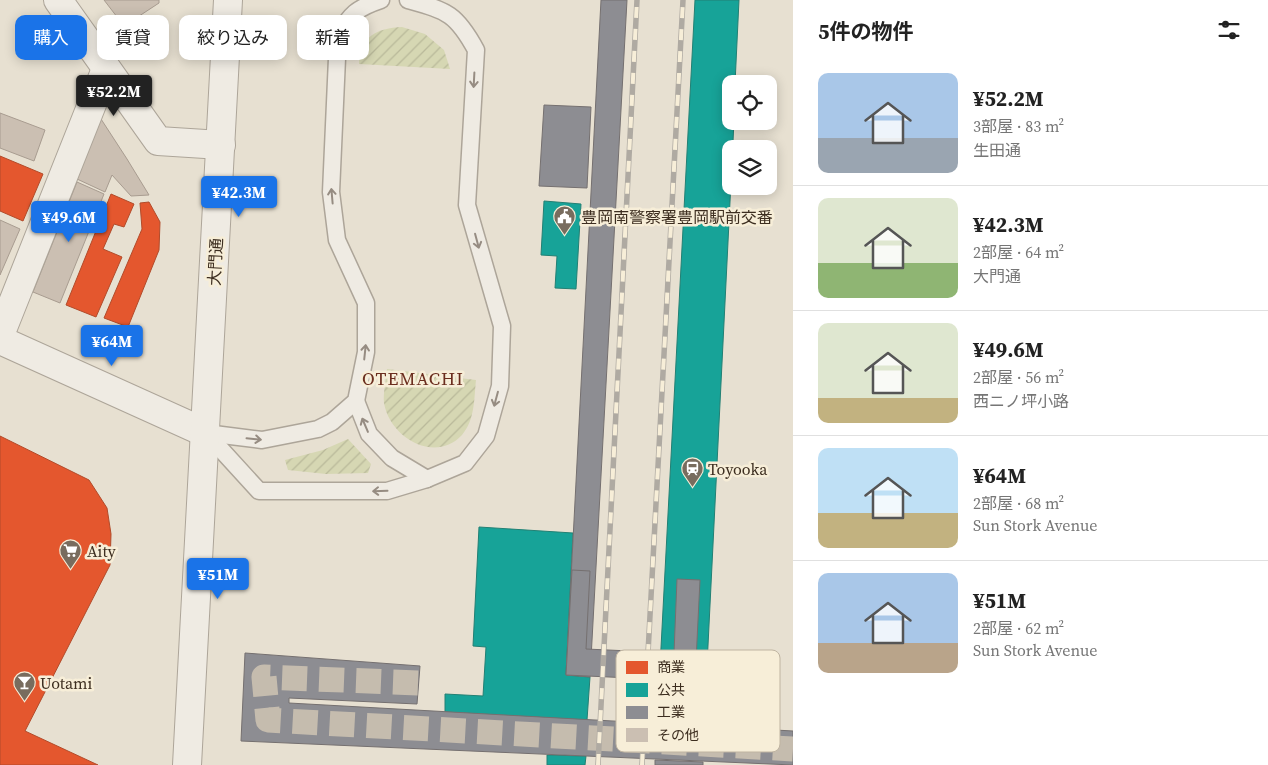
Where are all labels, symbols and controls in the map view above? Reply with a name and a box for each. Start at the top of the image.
chip: 購入 [15,15,87,60]
chip: 賃貸 [97,15,169,60]
chip: 絞り込み [179,15,287,60]
chip: 新着 [297,15,369,60]
icon: filters [1215,16,1243,44]
text: 5件の物件 [818,17,913,46]
one-way arrow [470,71,479,87]
pin: ¥52.2M [73,74,155,117]
map controls [722,75,777,195]
button: locate [722,75,777,130]
text: ¥52.2M [87,80,141,102]
text: ¥52.2M [973,84,1044,113]
icon: home [858,93,918,153]
text: 3部屋 · 83 m² [973,115,1064,137]
text: 生田通 [973,139,1021,161]
button: layers [722,140,777,195]
pin: ¥42.3M [198,176,280,218]
text: ¥42.3M [212,181,266,203]
one-way arrow [327,188,337,204]
pin: ¥49.6M [28,200,110,243]
public building icon: 豊岡南警察署豊岡駅前交番 [553,205,577,236]
text: ¥49.6M [42,206,96,228]
place label: 豊岡南警察署豊岡駅前交番 [581,206,773,228]
text: ¥42.3M [973,210,1044,239]
icon: home [858,218,918,278]
one-way arrow [473,232,482,248]
street label: 大門通 [203,237,227,287]
text: 2部屋 · 64 m² [973,241,1064,263]
text: 大門通 [973,265,1021,287]
pin: ¥64M [82,324,142,367]
text: ¥64M [92,330,132,352]
text: ¥49.6M [973,335,1044,364]
icon: home [858,343,918,403]
one-way arrow [361,344,370,360]
district label: OTEMACHI [362,366,464,391]
text: 2部屋 · 56 m² [973,366,1064,388]
text: 西ニノ坪小路 [973,390,1069,412]
one-way arrow [491,391,500,407]
one-way arrow [360,418,370,433]
one-way arrow [246,434,262,444]
station icon: Toyooka [680,457,704,488]
place label: Toyooka [708,458,768,480]
text: ¥64M [973,461,1026,490]
icon: home [858,468,918,528]
one-way arrow [372,486,388,496]
text: 2部屋 · 68 m² [973,492,1064,514]
text: Sun Stork Avenue [973,514,1097,536]
supermarket icon: Aity [59,539,83,570]
place label: Aity [87,540,117,562]
pin: ¥51M [188,558,248,600]
text: ¥51M [198,563,238,585]
text: ¥51M [973,586,1026,615]
icon: home [858,593,918,653]
text: 2部屋 · 62 m² [973,617,1064,639]
text: Sun Stork Avenue [973,639,1097,661]
legend [616,650,780,752]
text: 商業 [657,657,685,677]
bar icon: Uotami [12,671,36,702]
place label: Uotami [40,672,92,694]
text: 公共 [657,680,685,700]
text: 工業 [657,702,685,722]
text: その他 [657,725,699,745]

